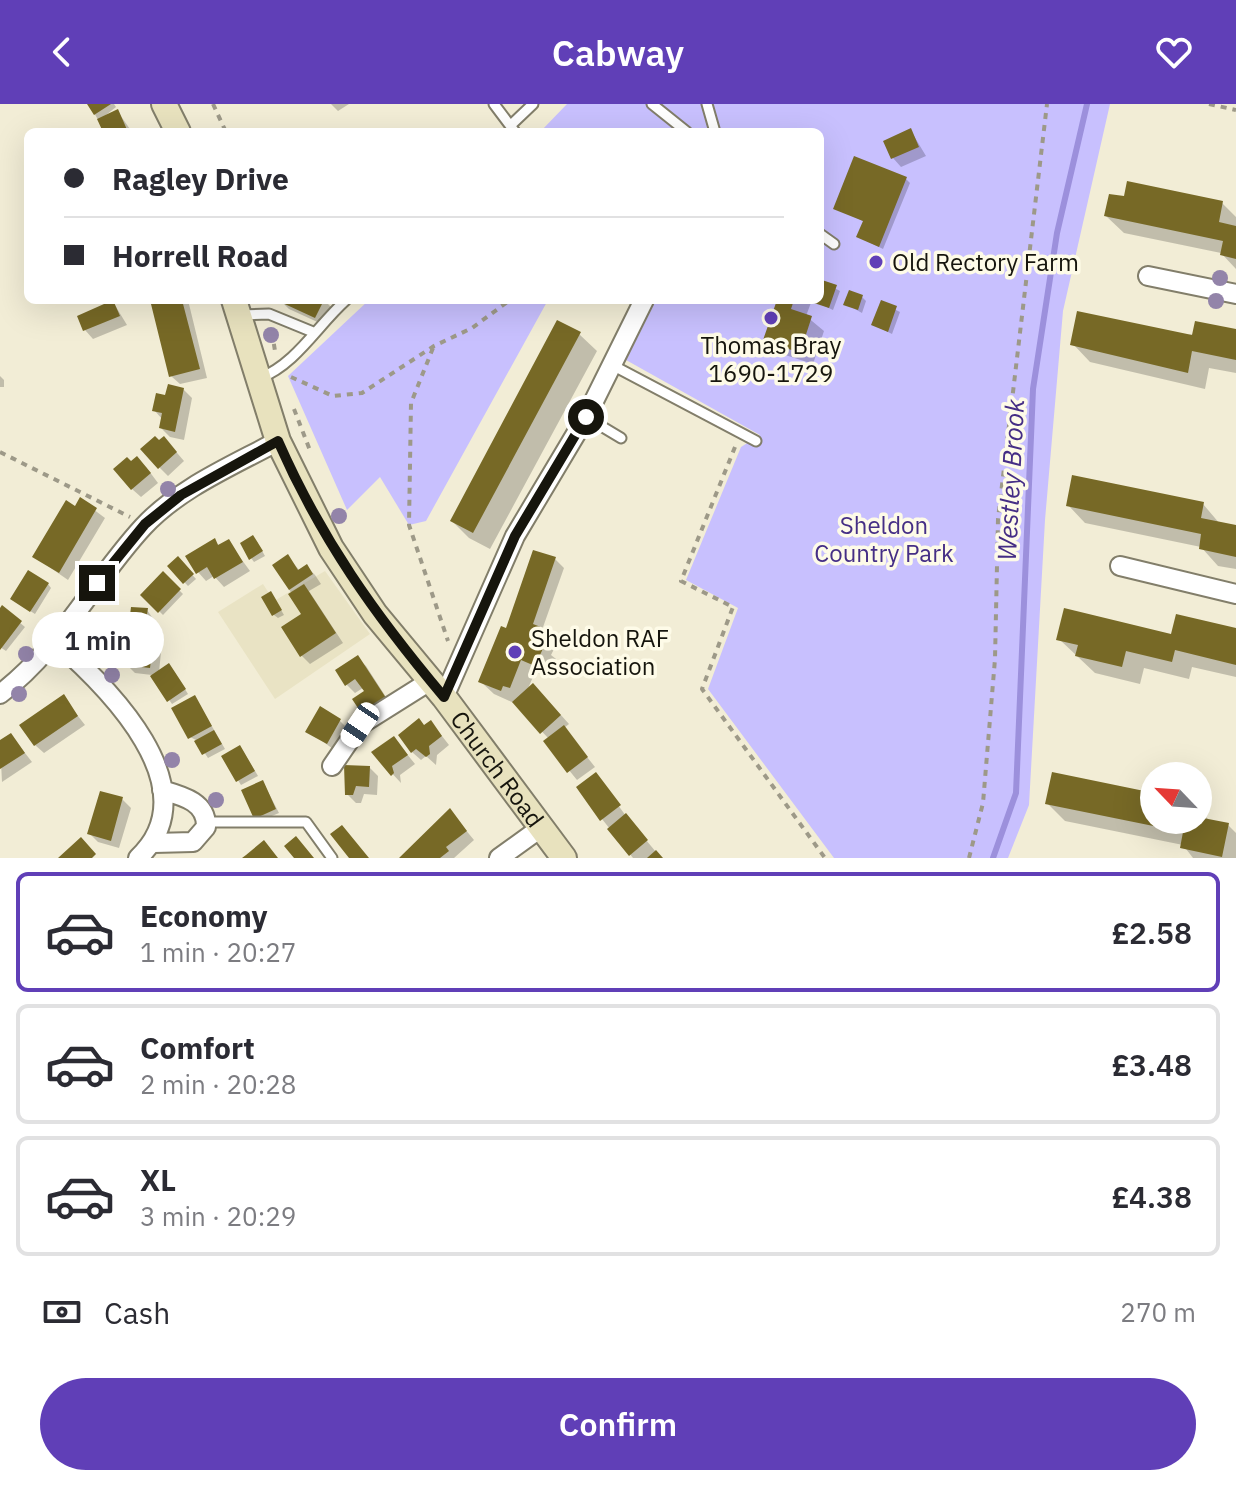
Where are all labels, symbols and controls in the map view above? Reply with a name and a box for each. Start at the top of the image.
text: Cabway [552,29,684,76]
icon: back [40,30,84,74]
icon: heart [1152,30,1196,74]
text: Ragley Drive [112,159,289,198]
text: Horrell Road [112,236,289,275]
place label: Old Rectory Farm [892,246,1079,278]
marker: Old Rectory Farm [867,253,885,271]
marker: Thomas Bray 1690-1729 [762,309,780,327]
place label: Thomas Bray 1690-1729 [701,329,842,389]
water label: Westley Brook [989,398,1031,562]
route start [568,399,604,435]
park label: Sheldon Country Park [814,509,954,569]
route end [79,565,115,601]
callout: 1 min [31,611,163,667]
place label: Sheldon RAF Association [531,622,669,682]
text: 1 min [64,623,132,657]
marker: Sheldon RAF Association [506,643,524,661]
car [337,698,383,752]
street label: Church Road [444,704,551,834]
north arrow [1140,762,1212,834]
map controls [1140,762,1212,834]
icon: car [44,896,116,968]
text: Economy [140,896,268,935]
text: £2.58 [1111,913,1192,952]
text: 1 min · 20:27 [140,935,296,969]
icon: car [44,1028,116,1100]
text: Comfort [140,1028,255,1067]
text: £3.48 [1111,1045,1192,1084]
text: 2 min · 20:28 [140,1067,296,1101]
icon: car [44,1160,116,1232]
text: XL [140,1160,176,1199]
text: £4.38 [1111,1177,1192,1216]
text: 3 min · 20:29 [140,1199,296,1233]
icon: cash [40,1290,84,1334]
text: Cash [104,1293,170,1332]
text: 270 m [1120,1295,1196,1329]
button: Confirm [40,1378,1196,1470]

